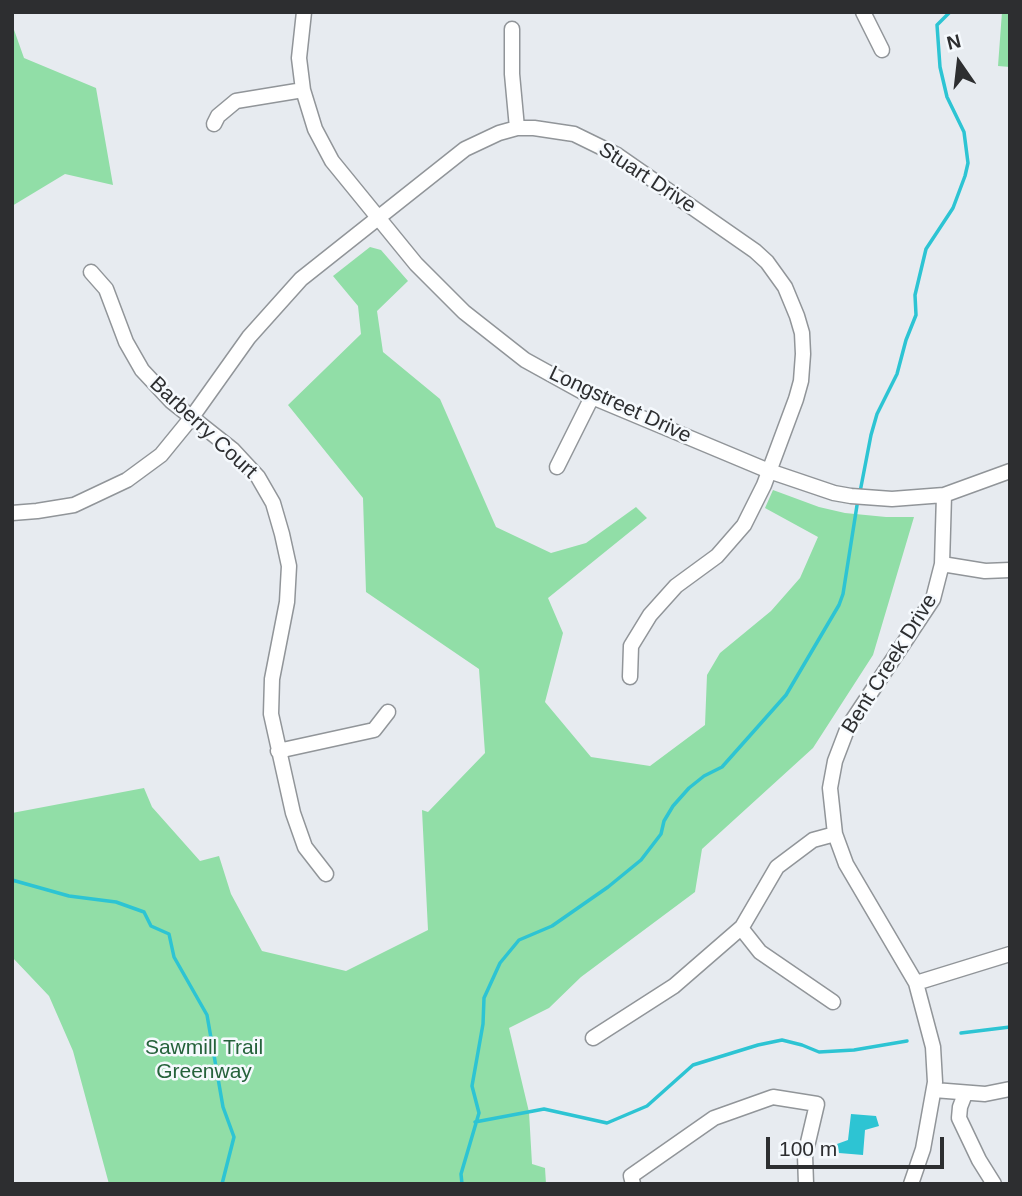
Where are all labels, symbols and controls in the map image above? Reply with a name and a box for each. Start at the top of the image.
north arrow [924,28,994,98]
text: N [945,30,963,54]
street label: Stuart Drive [594,137,700,219]
street label: Longstreet Drive [545,361,695,449]
street label: Barberry Court [144,372,262,484]
street label: Bent Creek Drive [837,590,943,738]
park label: Sawmill Trail Greenway [145,1035,263,1085]
scale bar [770,1122,948,1166]
text: 100 m [779,1137,837,1160]

